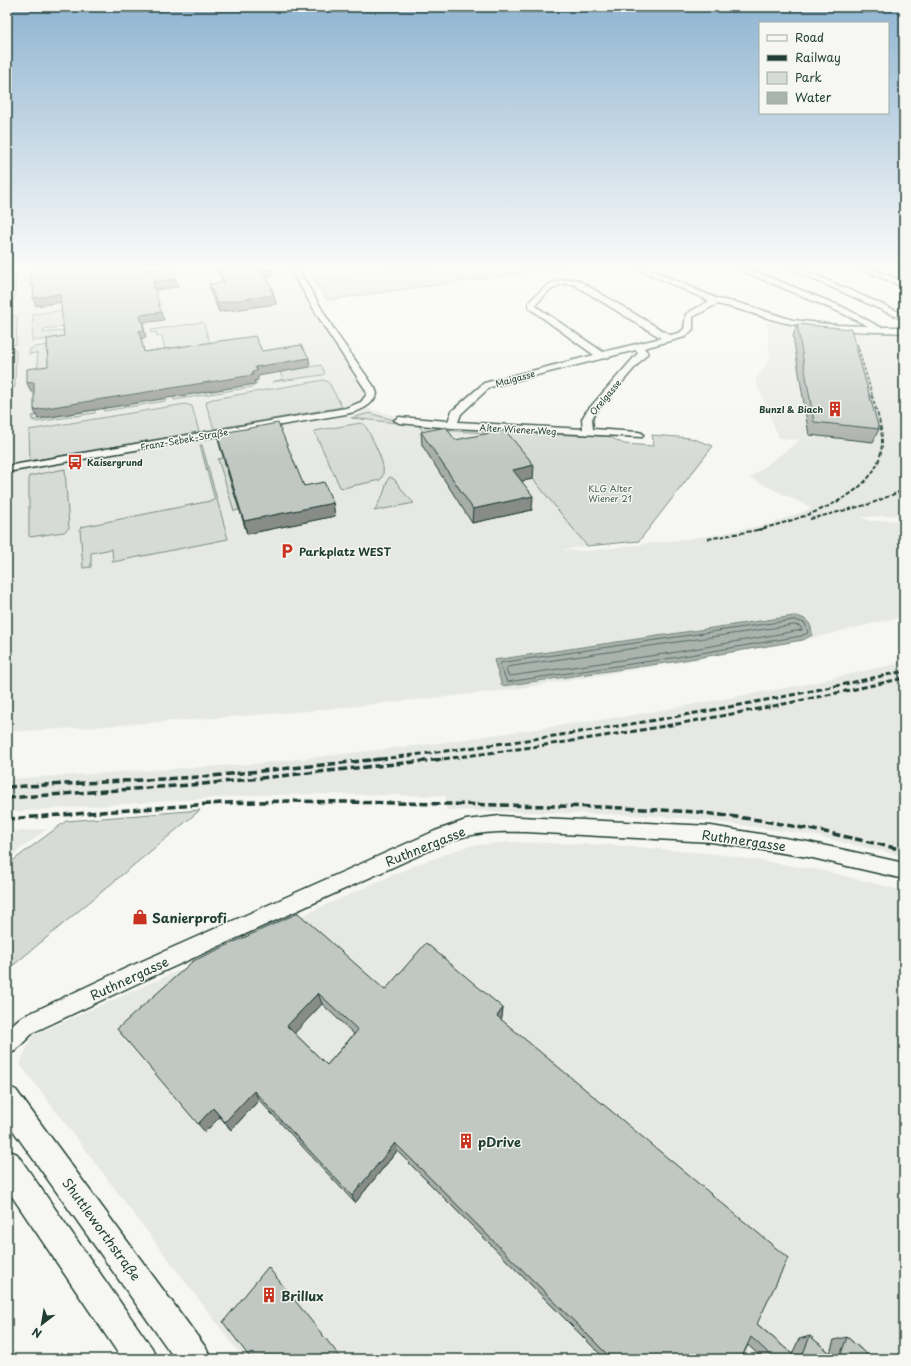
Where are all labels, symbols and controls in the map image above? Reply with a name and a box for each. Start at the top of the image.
legend [759,22,889,114]
text: Road [795,28,824,46]
text: Railway [795,48,841,66]
text: Park [795,68,822,86]
text: Water [795,88,832,106]
street label: Maigasse [494,366,537,390]
street label: Orelgasse [586,376,624,418]
building icon: Bunzl & Biach [826,400,844,418]
place label: Bunzl & Biach [759,402,823,416]
street label: Alter Wiener Weg [479,420,557,438]
street label: Franz-Sebek-Straße [139,424,229,454]
bus stop icon: Kaisergrund [66,453,84,471]
place label: Kaisergrund [87,455,143,469]
park label: KLG Alter Wiener 21 [588,481,633,505]
parking icon: Parkplatz WEST [278,542,296,560]
place label: Parkplatz WEST [299,543,391,560]
street label: Ruthnergasse [382,821,468,871]
street label: Ruthnergasse [701,825,787,855]
shop icon: Sanierprofi [131,908,149,926]
place label: Sanierprofi [152,908,227,927]
street label: Ruthnergasse [87,951,171,1004]
building icon: pDrive [457,1132,475,1150]
place label: pDrive [478,1132,521,1151]
street label: Shuttleworthstraße [58,1174,146,1284]
building icon: Brillux [260,1286,278,1304]
place label: Brillux [281,1286,324,1305]
north arrow [22,1304,62,1344]
text: N [28,1323,45,1343]

